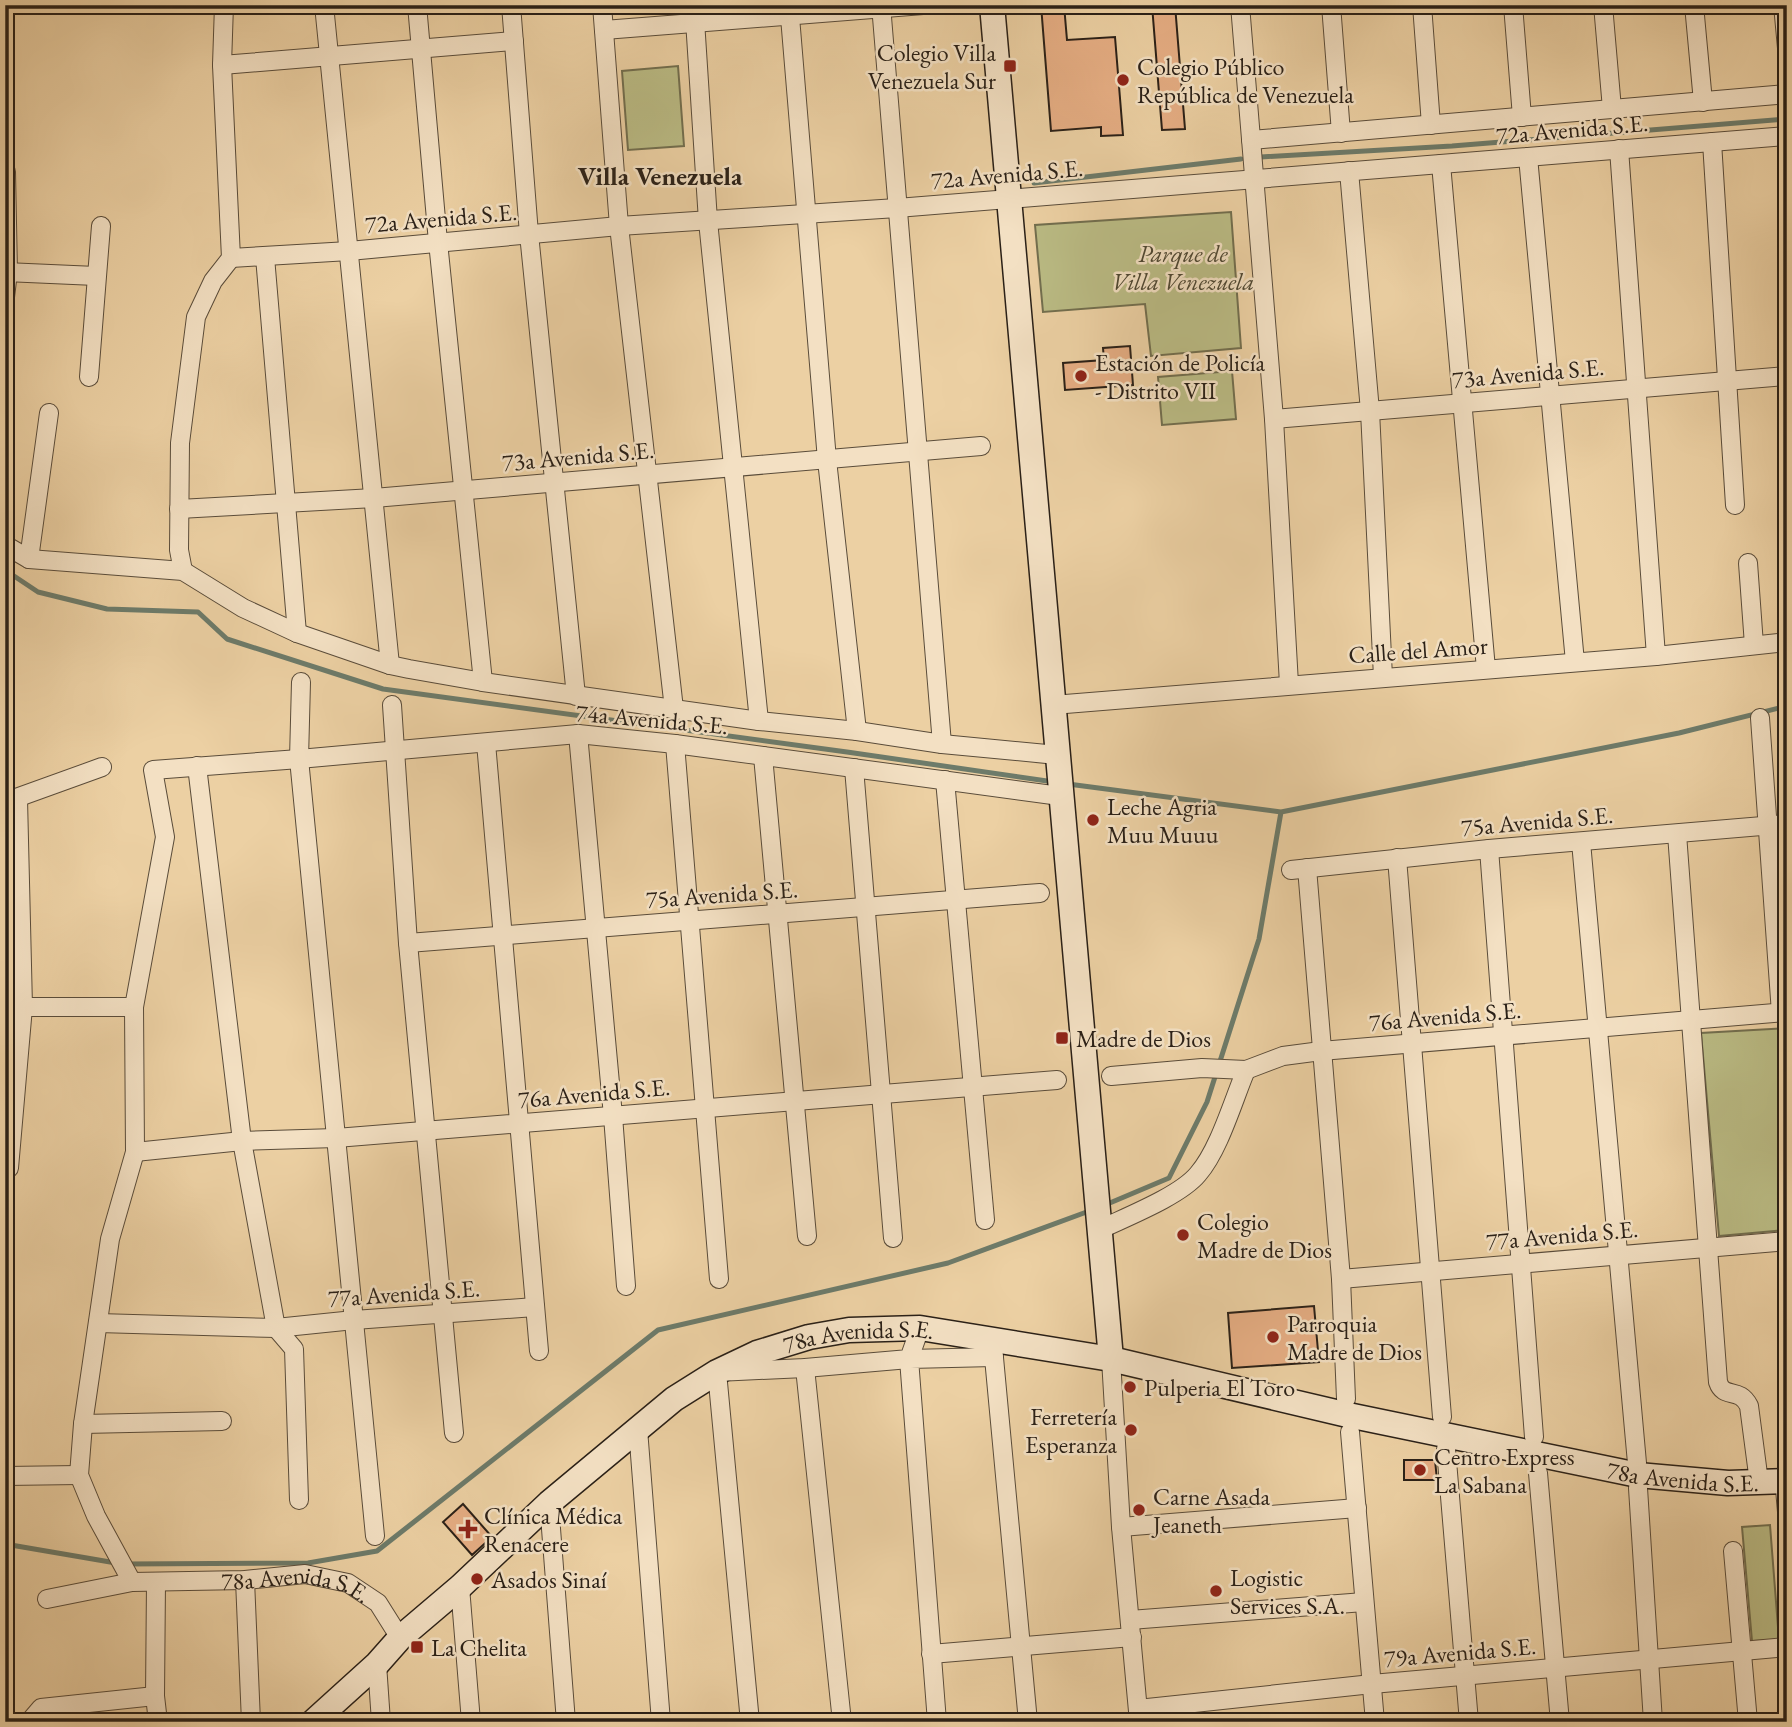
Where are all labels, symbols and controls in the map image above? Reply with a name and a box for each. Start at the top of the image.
place label: Colegio Villa Venezuela Sur [868,37,996,96]
place label: Colegio Público República de Venezuela [1137,51,1354,110]
marker: Colegio Villa Venezuela Sur [1002,58,1018,74]
marker: Colegio Público República de Venezuela [1115,72,1131,88]
street label: 72a Avenida S.E. [1495,107,1649,151]
street label: 72a Avenida S.E. [930,152,1084,196]
district label: Villa Venezuela [578,159,743,193]
street label: 72a Avenida S.E. [364,196,518,240]
park label: Parque de Villa Venezuela [1112,238,1254,297]
place label: Estación de Policía - Distrito VII [1095,347,1266,406]
street label: 73a Avenida S.E. [1451,351,1605,395]
marker: Estación de Policía - Distrito VII [1073,368,1089,384]
street label: 73a Avenida S.E. [501,434,655,478]
street label: Calle del Amor [1347,630,1489,670]
street label: 74a Avenida S.E. [575,697,729,741]
place label: Leche Agria Muu Muuu [1107,791,1219,850]
street label: 75a Avenida S.E. [1460,799,1614,843]
marker: Leche Agria Muu Muuu [1085,812,1101,828]
street label: 75a Avenida S.E. [645,873,799,915]
street label: 76a Avenida S.E. [1368,994,1522,1038]
place label: Madre de Dios [1076,1023,1211,1054]
marker: Madre de Dios [1054,1030,1070,1046]
street label: 76a Avenida S.E. [517,1071,671,1115]
place label: Colegio Madre de Dios [1197,1206,1332,1265]
street label: 77a Avenida S.E. [1485,1213,1639,1257]
marker: Colegio Madre de Dios [1175,1227,1191,1243]
street label: 77a Avenida S.E. [327,1272,481,1314]
place label: Parroquia Madre de Dios [1287,1308,1422,1367]
street label: 78a Avenida S.E. [779,1312,937,1360]
marker: Parroquia Madre de Dios [1265,1329,1281,1345]
place label: Pulperia El Toro [1144,1372,1295,1403]
marker: Pulperia El Toro [1122,1379,1138,1395]
place label: Ferretería Esperanza [1025,1401,1117,1460]
marker: Ferretería Esperanza [1123,1422,1139,1438]
place label: Centro Express La Sabana [1434,1441,1575,1500]
street label: 78a Avenida S.E. [1604,1453,1759,1499]
marker: Centro Express La Sabana [1412,1462,1428,1478]
place label: Carne Asada Jeaneth [1151,1481,1271,1540]
place label: Clínica Médica Renacere [484,1500,623,1559]
marker: Carne Asada Jeaneth [1131,1502,1147,1518]
marker: Clínica Médica Renacere [458,1519,478,1539]
street label: 78a Avenida S.E. [221,1559,377,1609]
place label: Logistic Services S.A. [1230,1562,1345,1621]
place label: Asados Sinaí [490,1564,607,1595]
marker: Asados Sinaí [469,1571,485,1587]
marker: Logistic Services S.A. [1208,1583,1224,1599]
street label: 79a Avenida S.E. [1383,1630,1537,1674]
place label: La Chelita [431,1632,527,1663]
marker: La Chelita [409,1639,425,1655]

